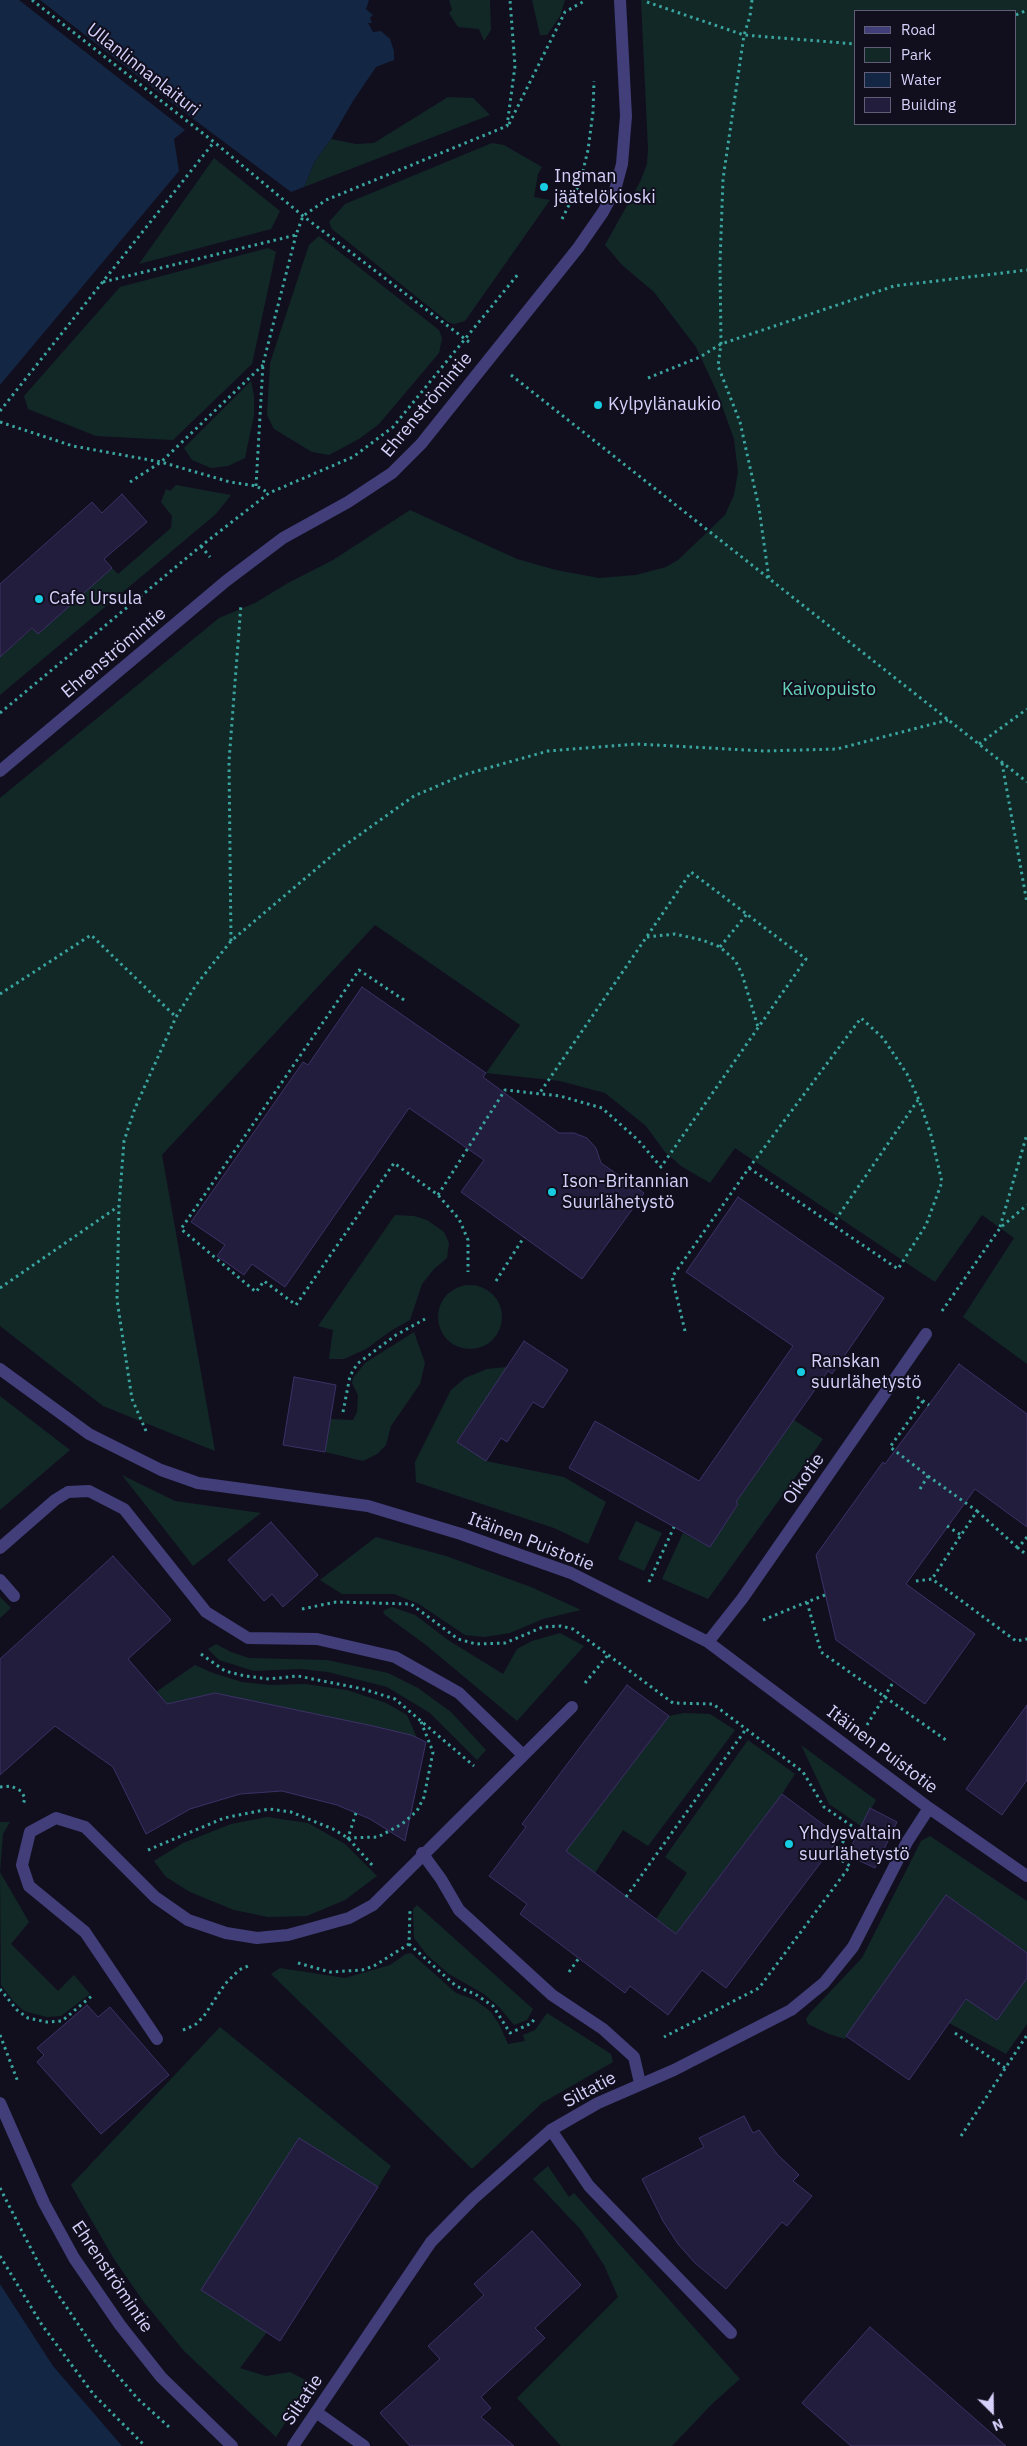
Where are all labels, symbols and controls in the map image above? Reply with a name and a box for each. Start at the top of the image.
legend [854,10,1017,125]
street label: Ullanlinnanlaituri [82,19,204,121]
text: Road [901,20,936,39]
text: Park [901,45,931,64]
text: Water [901,70,941,89]
text: Building [901,95,956,114]
place label: Ingman jäätelökioski [554,166,656,208]
marker: Ingman jäätelökioski [538,181,550,193]
street label: Ehrenströmintie [377,348,477,462]
place label: Kylpylänaukio [608,394,721,416]
marker: Kylpylänaukio [592,399,604,411]
place label: Cafe Ursula [49,588,142,610]
marker: Cafe Ursula [33,593,45,605]
street label: Ehrenströmintie [57,603,171,703]
park label: Kaivopuisto [782,679,876,701]
place label: Ison-Britannian Suurlähetystö [562,1171,689,1214]
marker: Ison-Britannian Suurlähetystö [546,1186,558,1198]
place label: Ranskan suurlähetystö [811,1351,922,1394]
marker: Ranskan suurlähetystö [795,1366,807,1378]
street label: Oikotie [779,1449,829,1509]
street label: Itäinen Puistotie [465,1508,597,1576]
street label: Itäinen Puistotie [822,1701,942,1799]
place label: Yhdysvaltain suurlähetystö [799,1823,910,1866]
marker: Yhdysvaltain suurlähetystö [783,1838,795,1850]
street label: Siltatie [560,2067,620,2113]
street label: Ehrenströmintie [67,2217,157,2337]
street label: Siltatie [278,2371,328,2429]
north arrow [967,2386,1017,2436]
text: N [990,2415,1006,2435]

